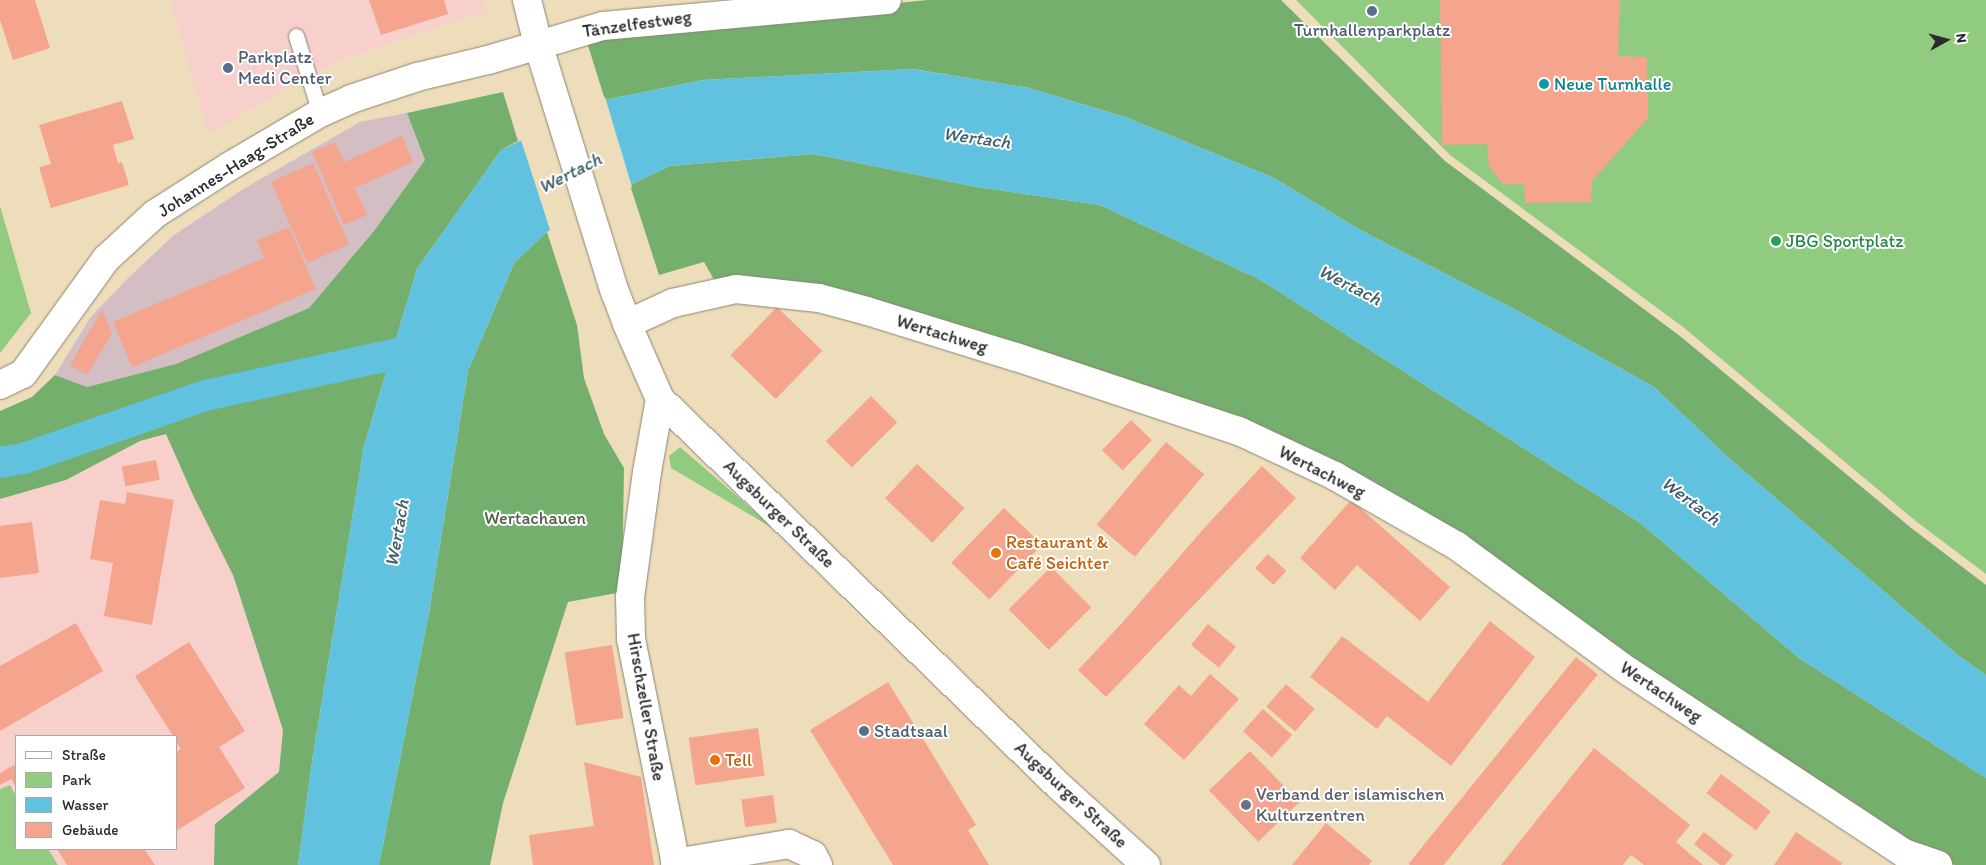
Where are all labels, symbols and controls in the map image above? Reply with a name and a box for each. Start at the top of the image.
marker: Turnhallenparkplatz [1366,5,1378,17]
street label: Tänzelfestweg [581,6,693,42]
north arrow [1921,15,1971,65]
place label: Turnhallenparkplatz [1294,19,1450,41]
text: N [1952,32,1970,44]
place label: Parkplatz Medi Center [238,47,332,90]
marker: Parkplatz Medi Center [222,62,234,74]
place label: Neue Turnhalle [1554,73,1670,95]
marker: Neue Turnhalle [1538,78,1550,90]
street label: Johannes-Haag-Straße [154,108,318,222]
water label: Wertach [942,122,1012,154]
water label: Wertach [535,147,605,199]
place label: JBG Sportplatz [1786,230,1904,252]
marker: JBG Sportplatz [1770,235,1782,247]
water label: Wertach [1315,259,1385,311]
street label: Wertachweg [894,310,990,358]
street label: Wertachweg [1275,441,1369,503]
street label: Augsburger Straße [719,455,839,573]
water label: Wertach [1657,471,1725,531]
water label: Wertach [380,498,414,568]
park label: Wertachauen [484,507,586,529]
place label: Restaurant & Café Seichter [1006,532,1109,574]
marker: Restaurant & Café Seichter [990,547,1002,559]
street label: Hirschzeller Straße [622,632,670,782]
street label: Wertachweg [1616,657,1706,727]
place label: Stadtsaal [874,720,948,742]
marker: Stadtsaal [858,725,870,737]
legend [15,735,178,850]
street label: Augsburger Straße [1010,737,1132,853]
text: Straße [62,746,106,764]
place label: Tell [725,749,752,771]
marker: Tell [709,754,721,766]
text: Park [62,771,92,789]
place label: Verband der islamischen Kulturzentren [1256,784,1444,826]
text: Wasser [62,796,109,814]
marker: Verband der islamischen Kulturzentren [1240,799,1252,811]
text: Gebäude [62,821,119,839]

